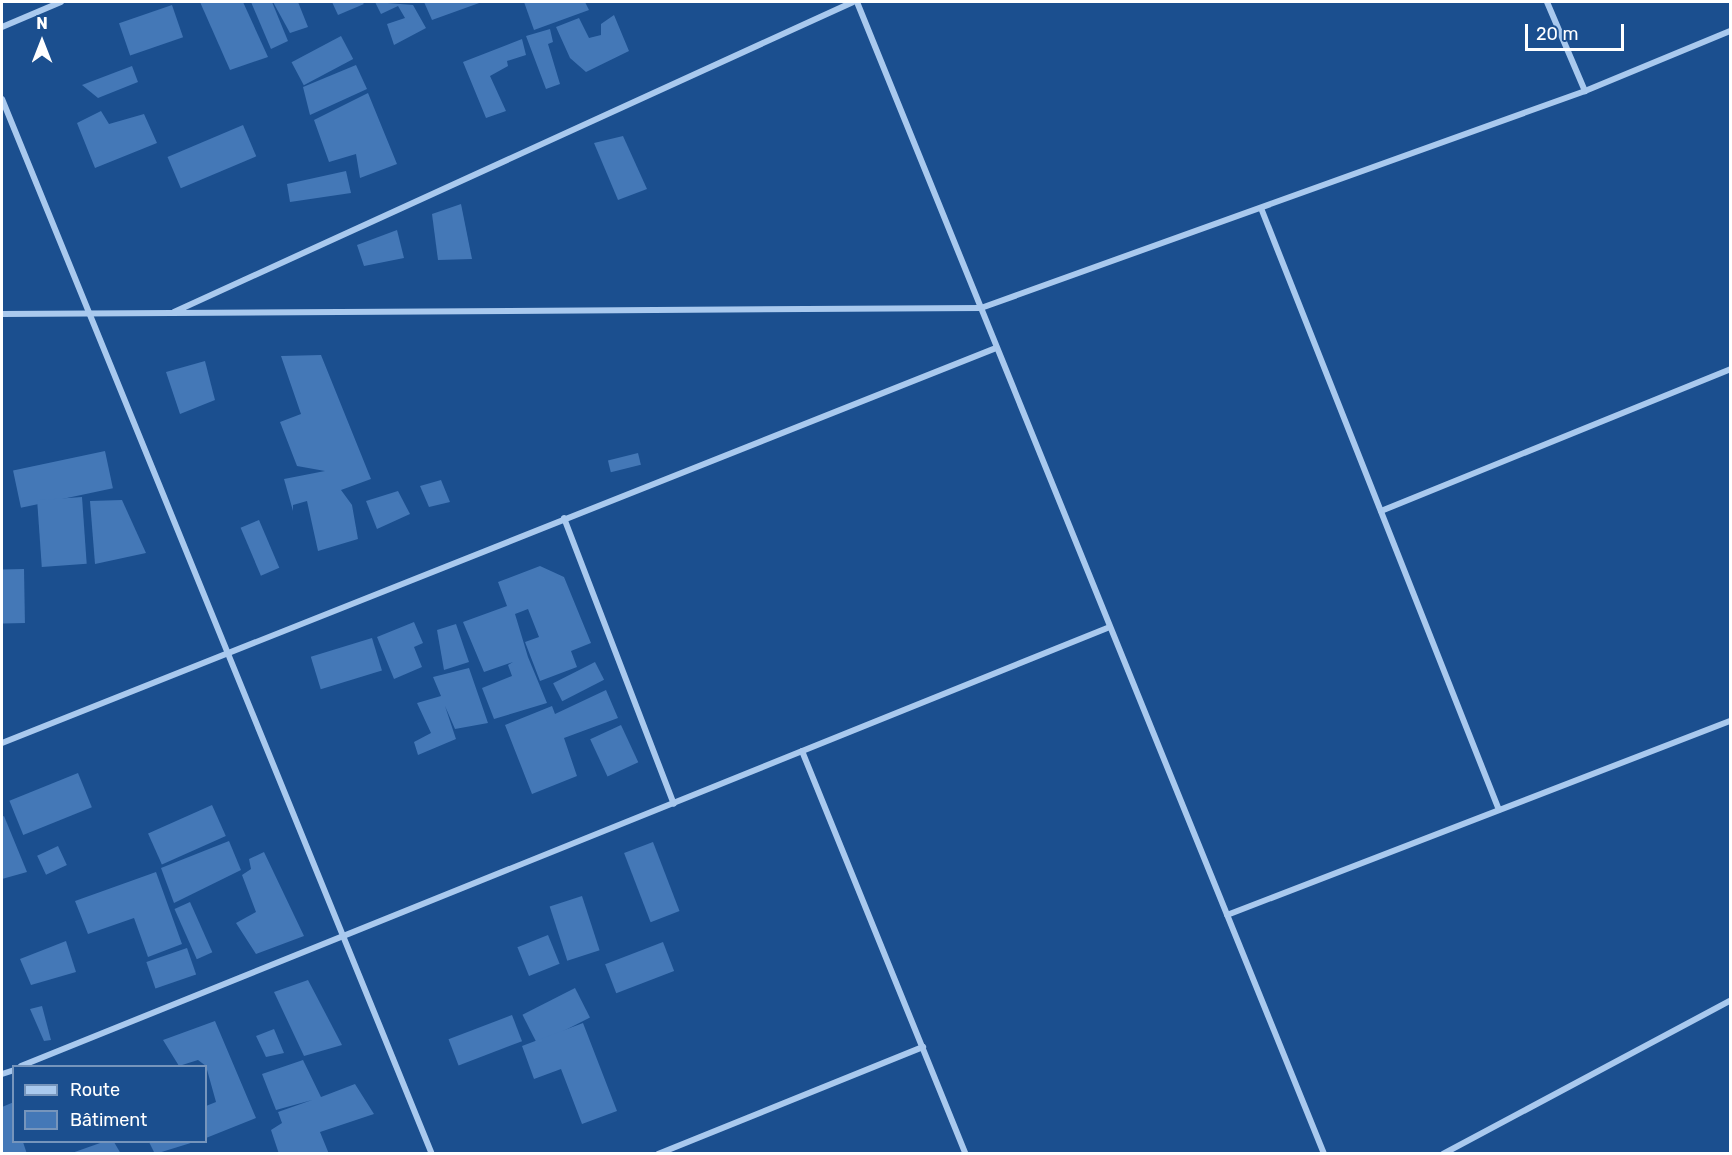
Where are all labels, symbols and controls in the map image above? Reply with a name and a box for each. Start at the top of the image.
north arrow [12,12,72,72]
scale bar [1528,12,1627,50]
text: N [36,14,48,33]
text: 20 m [1536,23,1578,45]
legend [12,1065,207,1143]
text: Route [70,1079,120,1101]
text: Bâtiment [70,1109,147,1131]

